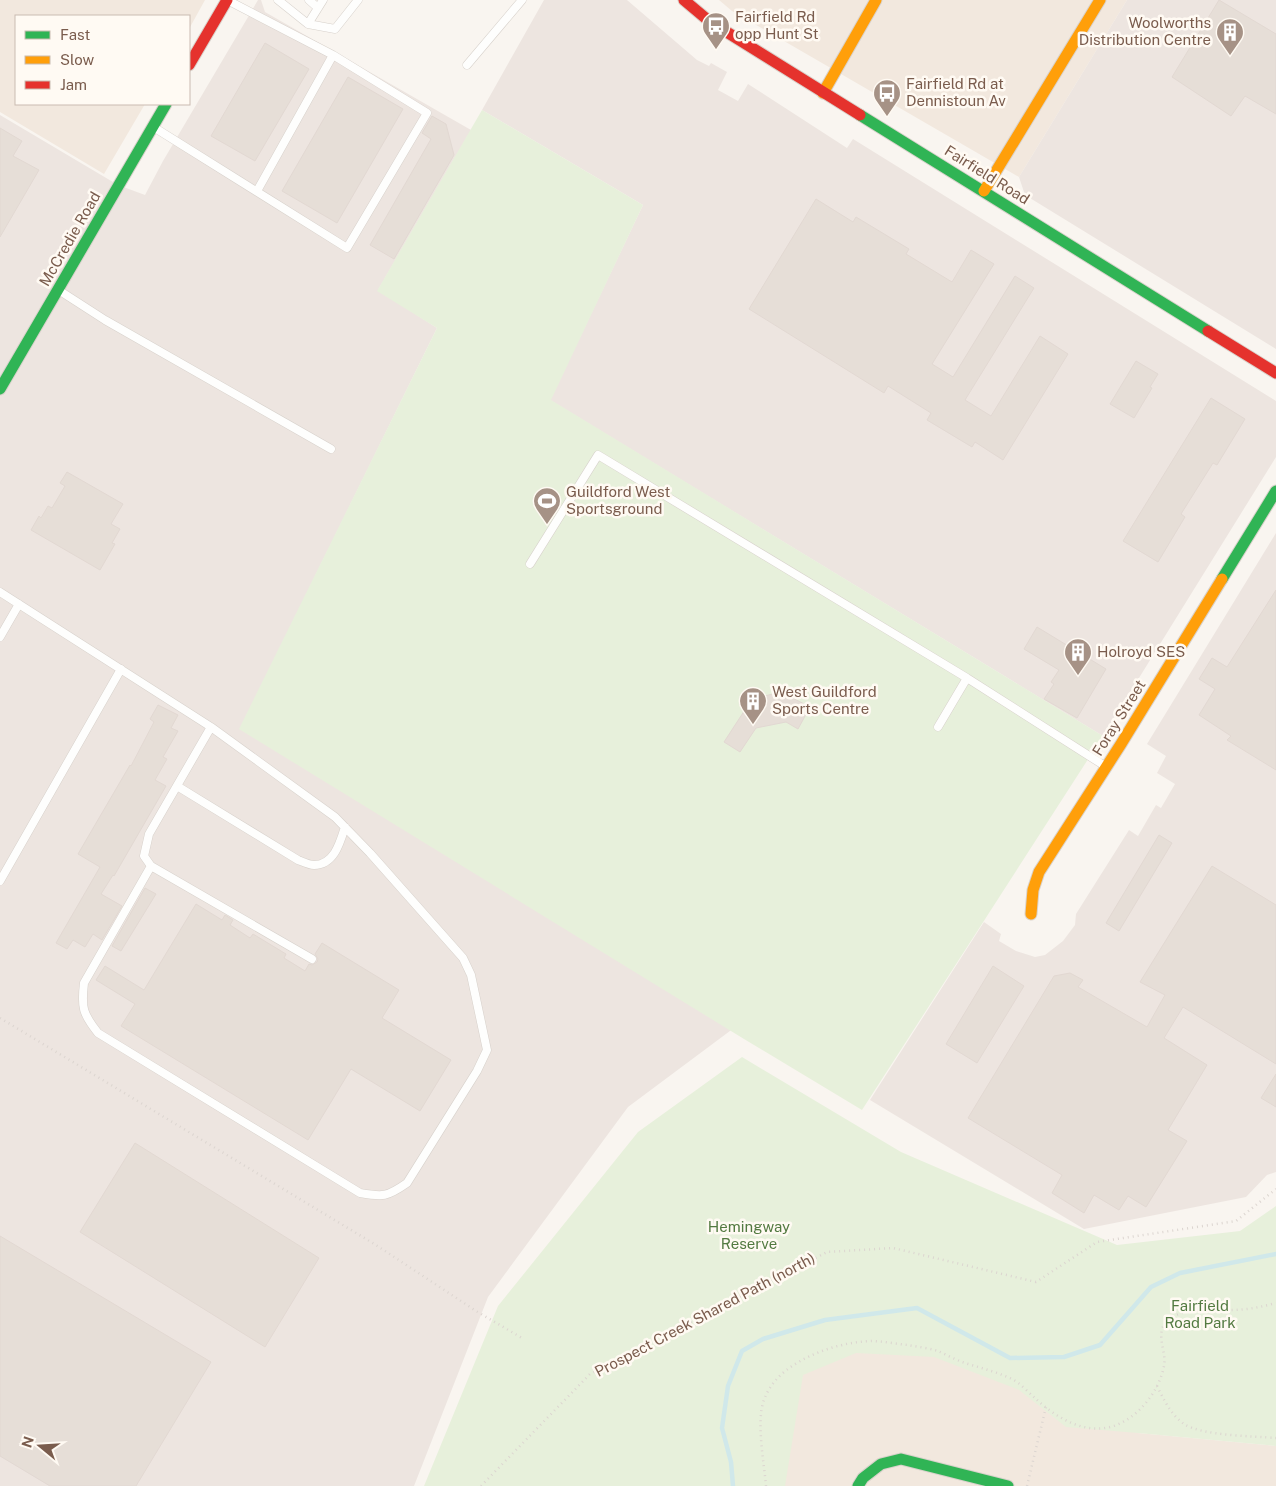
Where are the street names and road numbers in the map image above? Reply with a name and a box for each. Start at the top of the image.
street label: Fairfield Road [942,142,1033,207]
street label: McCredie Road [36,188,103,289]
street label: Foray Street [1089,677,1149,759]
street label: Prospect Creek Shared Path (north) [592,1249,818,1380]

